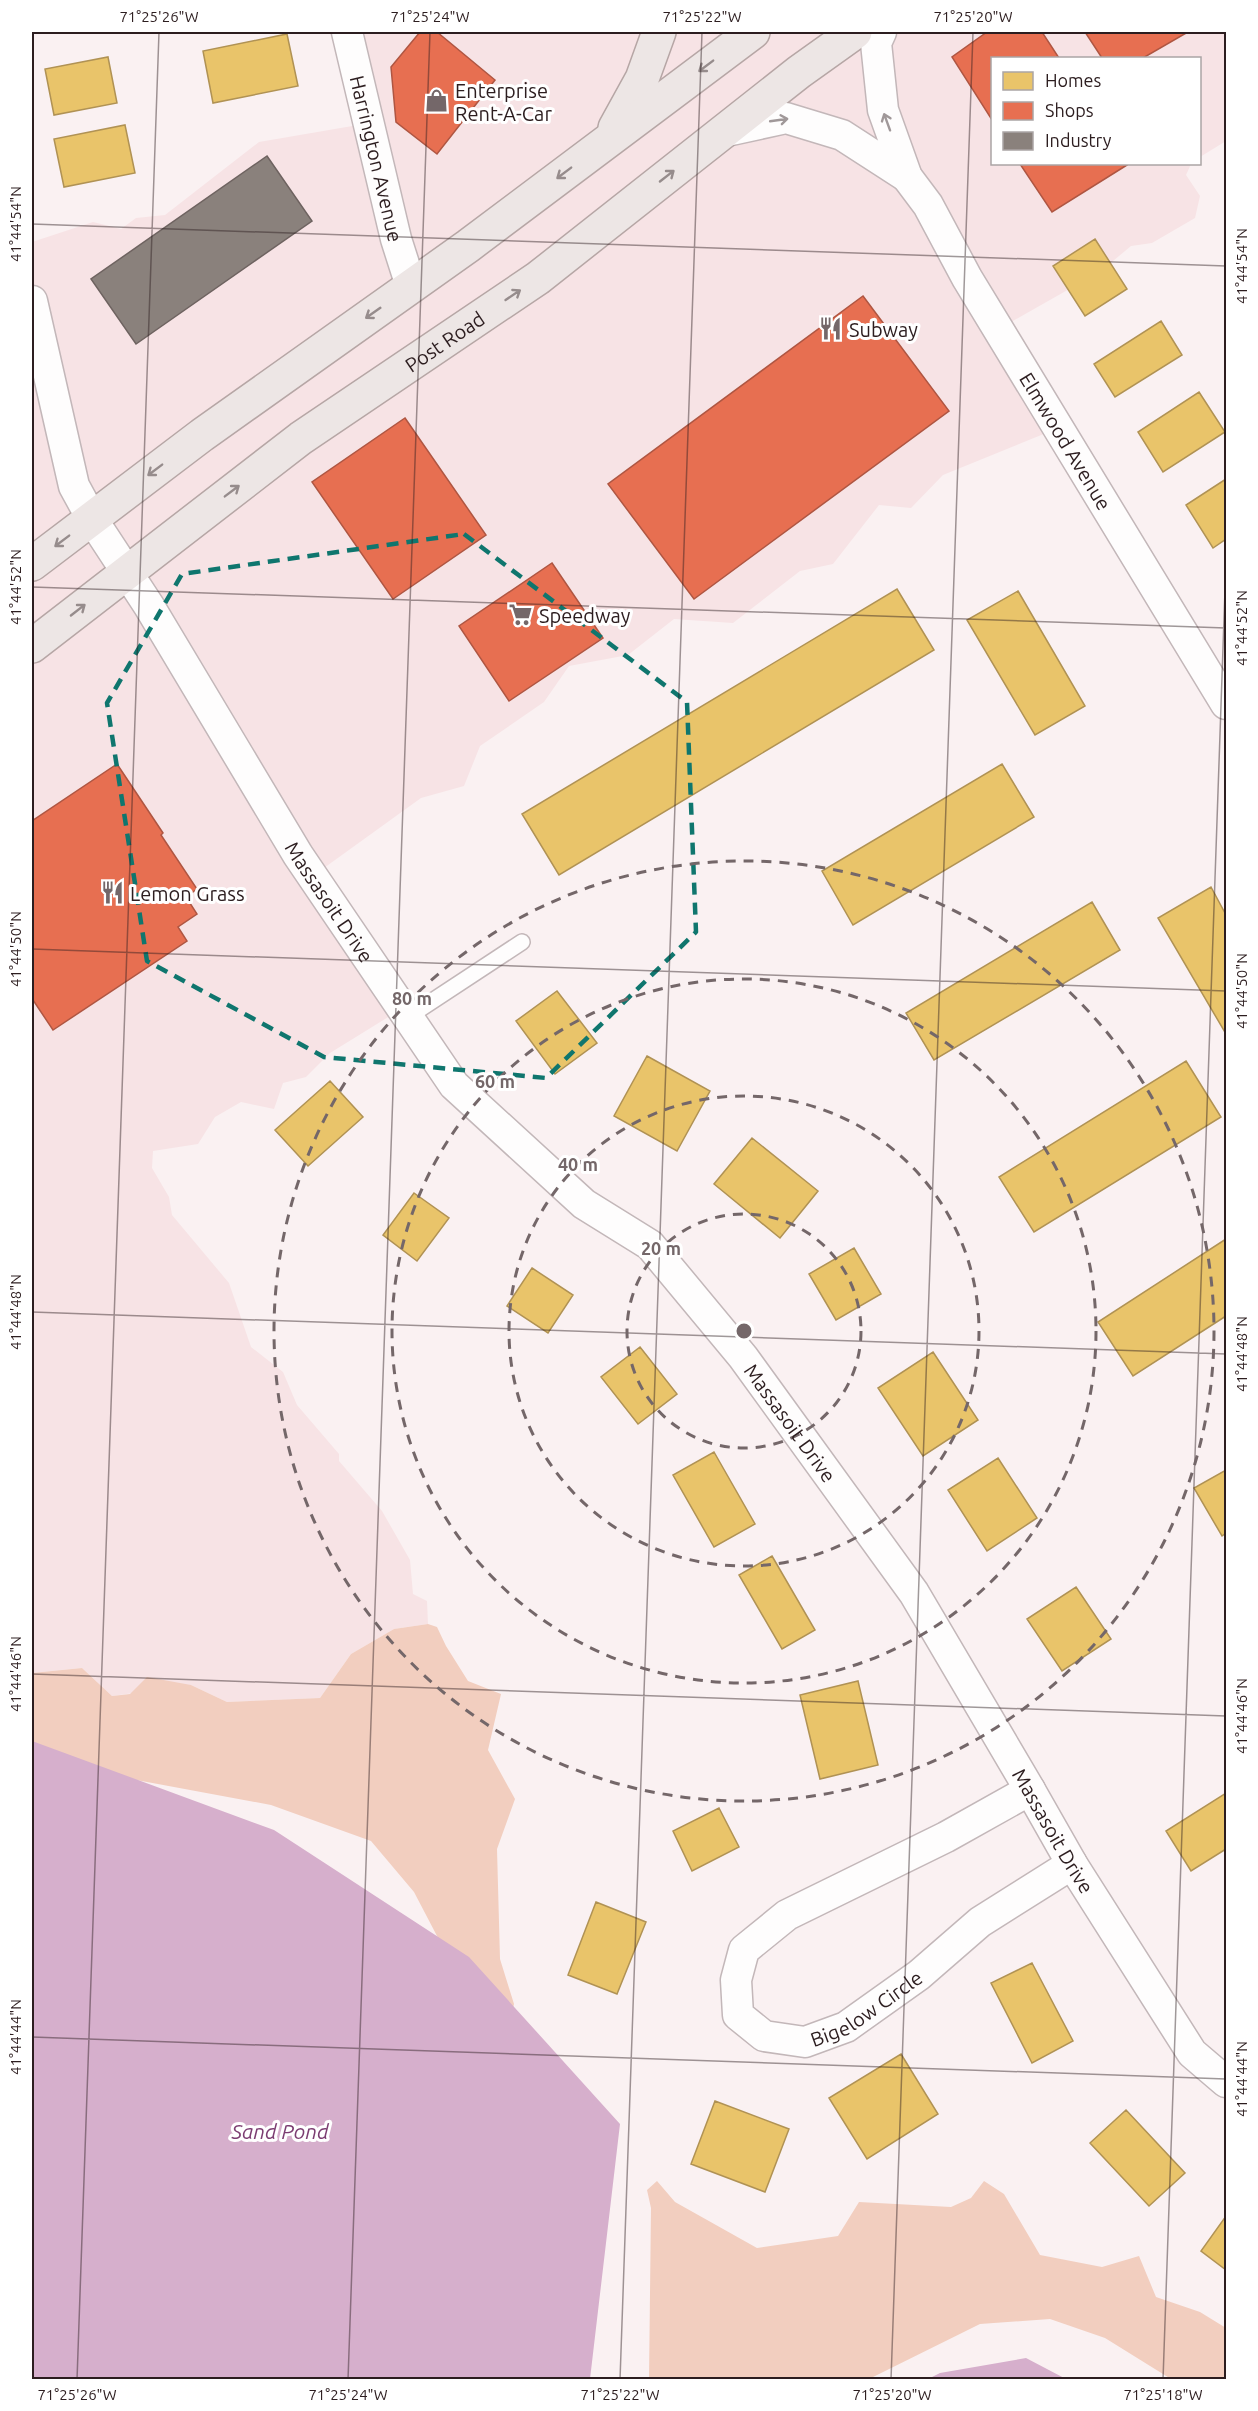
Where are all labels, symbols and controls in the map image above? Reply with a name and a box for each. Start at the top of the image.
text: 71°25'26"W [119,8,199,25]
text: 71°25'24"W [390,8,470,25]
text: 71°25'22"W [662,8,742,25]
text: 71°25'20"W [933,8,1013,25]
legend [991,57,1201,165]
one-way arrow [699,60,715,73]
text: Homes [1045,70,1102,90]
street label: Harrington Avenue [346,73,408,244]
place label: Enterprise Rent-A-Car [455,79,552,125]
shop icon: Enterprise Rent-A-Car [424,88,450,114]
text: Shops [1045,100,1094,120]
one-way arrow [881,113,892,132]
one-way arrow [769,114,788,125]
text: Industry [1045,130,1112,150]
one-way arrow [556,167,572,179]
one-way arrow [659,170,675,183]
text: 41°44'54"N [7,186,24,262]
text: 41°44'54"N [1233,228,1250,304]
one-way arrow [504,289,520,301]
street label: Post Road [400,306,488,376]
one-way arrow [365,307,381,319]
restaurant icon: Subway [818,316,844,342]
place label: Subway [849,318,918,341]
street label: Elmwood Avenue [1016,368,1116,514]
one-way arrow [148,464,164,476]
one-way arrow [224,484,240,497]
one-way arrow [54,535,70,547]
text: 41°44'52"N [7,549,24,625]
text: 41°44'52"N [1233,590,1250,666]
supermarket icon: Speedway [508,602,534,628]
one-way arrow [69,603,85,616]
place label: Speedway [539,604,631,627]
street label: Massasoit Drive [281,837,379,966]
restaurant icon: Lemon Grass [99,880,125,906]
place label: Lemon Grass [130,882,245,905]
text: 41°44'50"N [7,911,24,987]
text: 41°44'50"N [1233,953,1250,1029]
text: 80 m [392,988,432,1008]
text: 60 m [475,1071,515,1091]
text: 40 m [558,1154,598,1174]
text: 20 m [641,1238,681,1258]
text: 41°44'48"N [7,1274,24,1350]
text: 41°44'48"N [1233,1316,1250,1392]
centre of rings [734,1321,754,1341]
street label: Massasoit Drive [740,1359,841,1486]
text: 41°44'46"N [7,1636,24,1712]
text: 41°44'46"N [1233,1678,1250,1754]
street label: Massasoit Drive [1008,1764,1099,1897]
street label: Bigelow Circle [807,1965,926,2051]
text: 41°44'44"N [7,1999,24,2075]
text: 41°44'44"N [1233,2041,1250,2117]
water label: Sand Pond [230,2119,330,2143]
text: 71°25'26"W [37,2386,117,2403]
text: 71°25'24"W [308,2386,388,2403]
text: 71°25'22"W [580,2386,660,2403]
text: 71°25'20"W [852,2386,932,2403]
text: 71°25'18"W [1123,2386,1203,2403]

